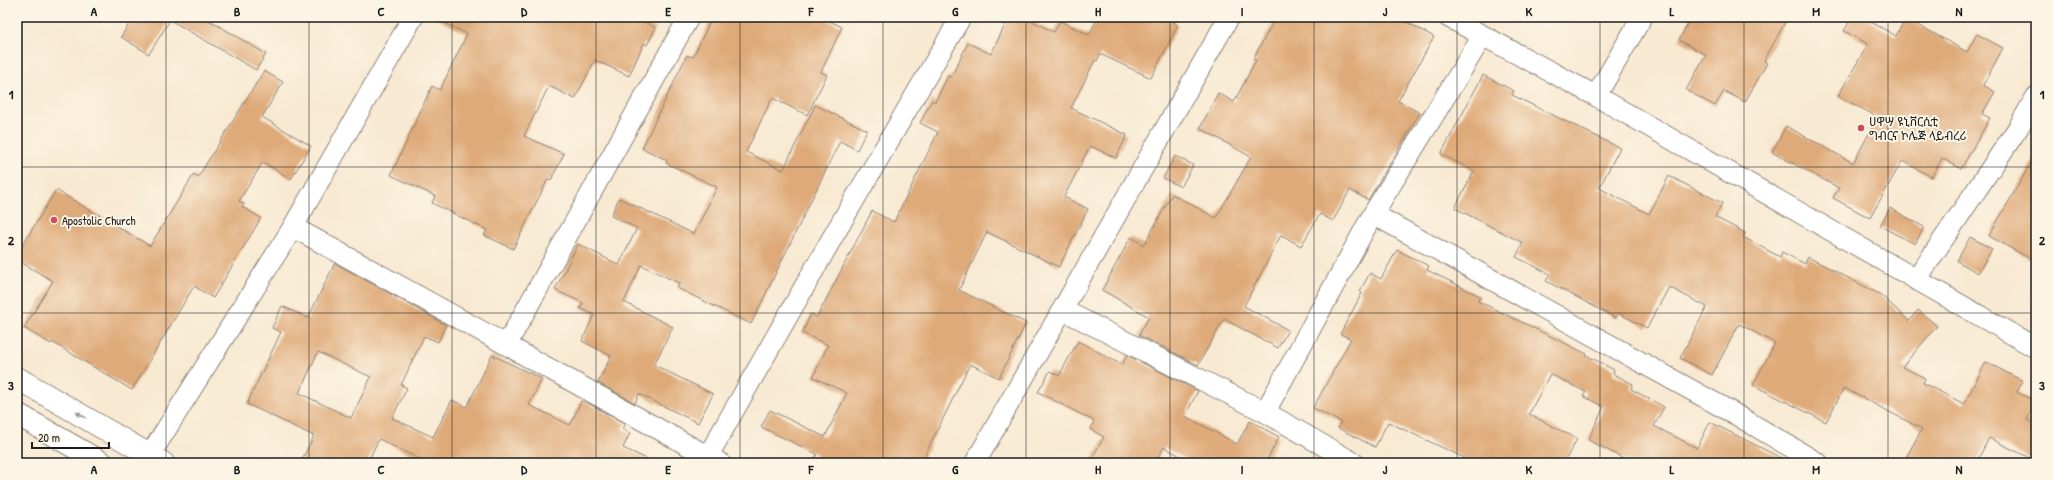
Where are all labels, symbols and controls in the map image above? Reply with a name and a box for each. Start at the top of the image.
text: A [91,2,98,20]
text: B [234,2,241,20]
text: C [377,2,385,20]
text: D [521,2,528,20]
text: E [665,2,671,20]
text: F [808,2,815,20]
text: G [952,2,959,20]
text: H [1095,2,1101,20]
text: I [1240,2,1244,20]
text: J [1383,2,1388,20]
text: K [1526,2,1533,20]
text: L [1670,2,1675,20]
text: M [1812,2,1820,20]
text: N [1956,2,1963,20]
text: 1 [9,85,14,103]
text: 1 [2040,85,2045,103]
place label: ሀዋሣ ዩኒቨርሲቲ ግብርና ኮሌጅ ላይብረሪ [1869,113,1967,144]
marker: ሀዋሣ ዩኒቨርሲቲ ግብርና ኮሌጅ ላይብረሪ [1856,123,1866,133]
place label: Apostolic Church [62,212,135,229]
marker: Apostolic Church [49,215,59,225]
text: 2 [8,231,15,249]
text: 2 [2039,231,2046,249]
text: 3 [8,376,14,394]
text: 3 [2039,376,2045,394]
one-way arrow [75,412,87,419]
scale bar [32,424,109,450]
text: 20 m [38,429,60,446]
text: A [91,460,98,478]
text: B [234,460,241,478]
text: C [377,460,385,478]
text: D [521,460,528,478]
text: E [665,460,671,478]
text: F [808,460,815,478]
text: G [952,460,959,478]
text: H [1095,460,1101,478]
text: I [1240,460,1244,478]
text: J [1383,460,1388,478]
text: K [1526,460,1533,478]
text: L [1670,460,1675,478]
text: M [1812,460,1820,478]
text: N [1956,460,1963,478]

